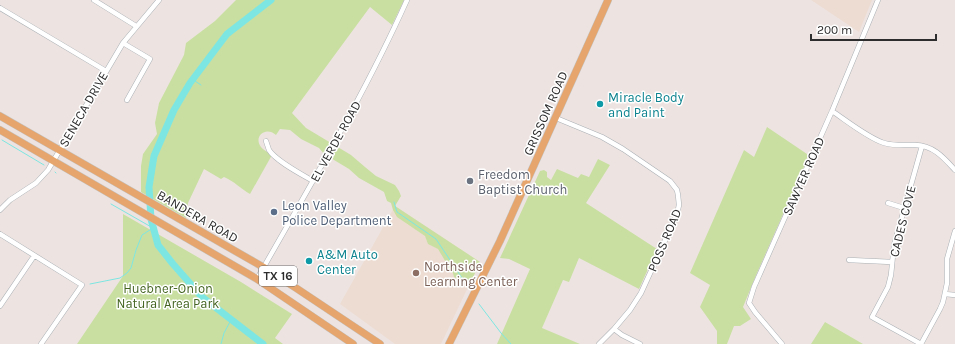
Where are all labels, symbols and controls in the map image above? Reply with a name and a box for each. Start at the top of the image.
scale bar [811,16,936,42]
text: 200 m [817,23,852,37]
street label: SENECA DRIVE [56,69,111,150]
street label: GRISSOM ROAD [520,69,571,158]
place label: Miracle Body and Paint [608,90,684,120]
street label: EL VERDE ROAD [307,98,364,184]
marker: Miracle Body and Paint [595,99,605,109]
street label: SAWYER ROAD [779,135,827,218]
place label: Freedom Baptist Church [478,167,567,197]
marker: Freedom Baptist Church [465,176,475,186]
street label: CADES COVE [886,184,919,258]
street label: BANDERA ROAD [154,187,241,246]
place label: Leon Valley Police Department [282,198,392,228]
marker: Leon Valley Police Department [269,207,279,217]
street label: POSS ROAD [645,207,684,274]
place label: A&M Auto Center [317,247,378,277]
marker: A&M Auto Center [304,256,314,266]
place label: Northside Learning Center [424,259,518,289]
road number: TX 16 [259,266,297,286]
marker: Northside Learning Center [411,268,421,278]
park label: Huebner-Onion Natural Area Park [117,281,219,311]

